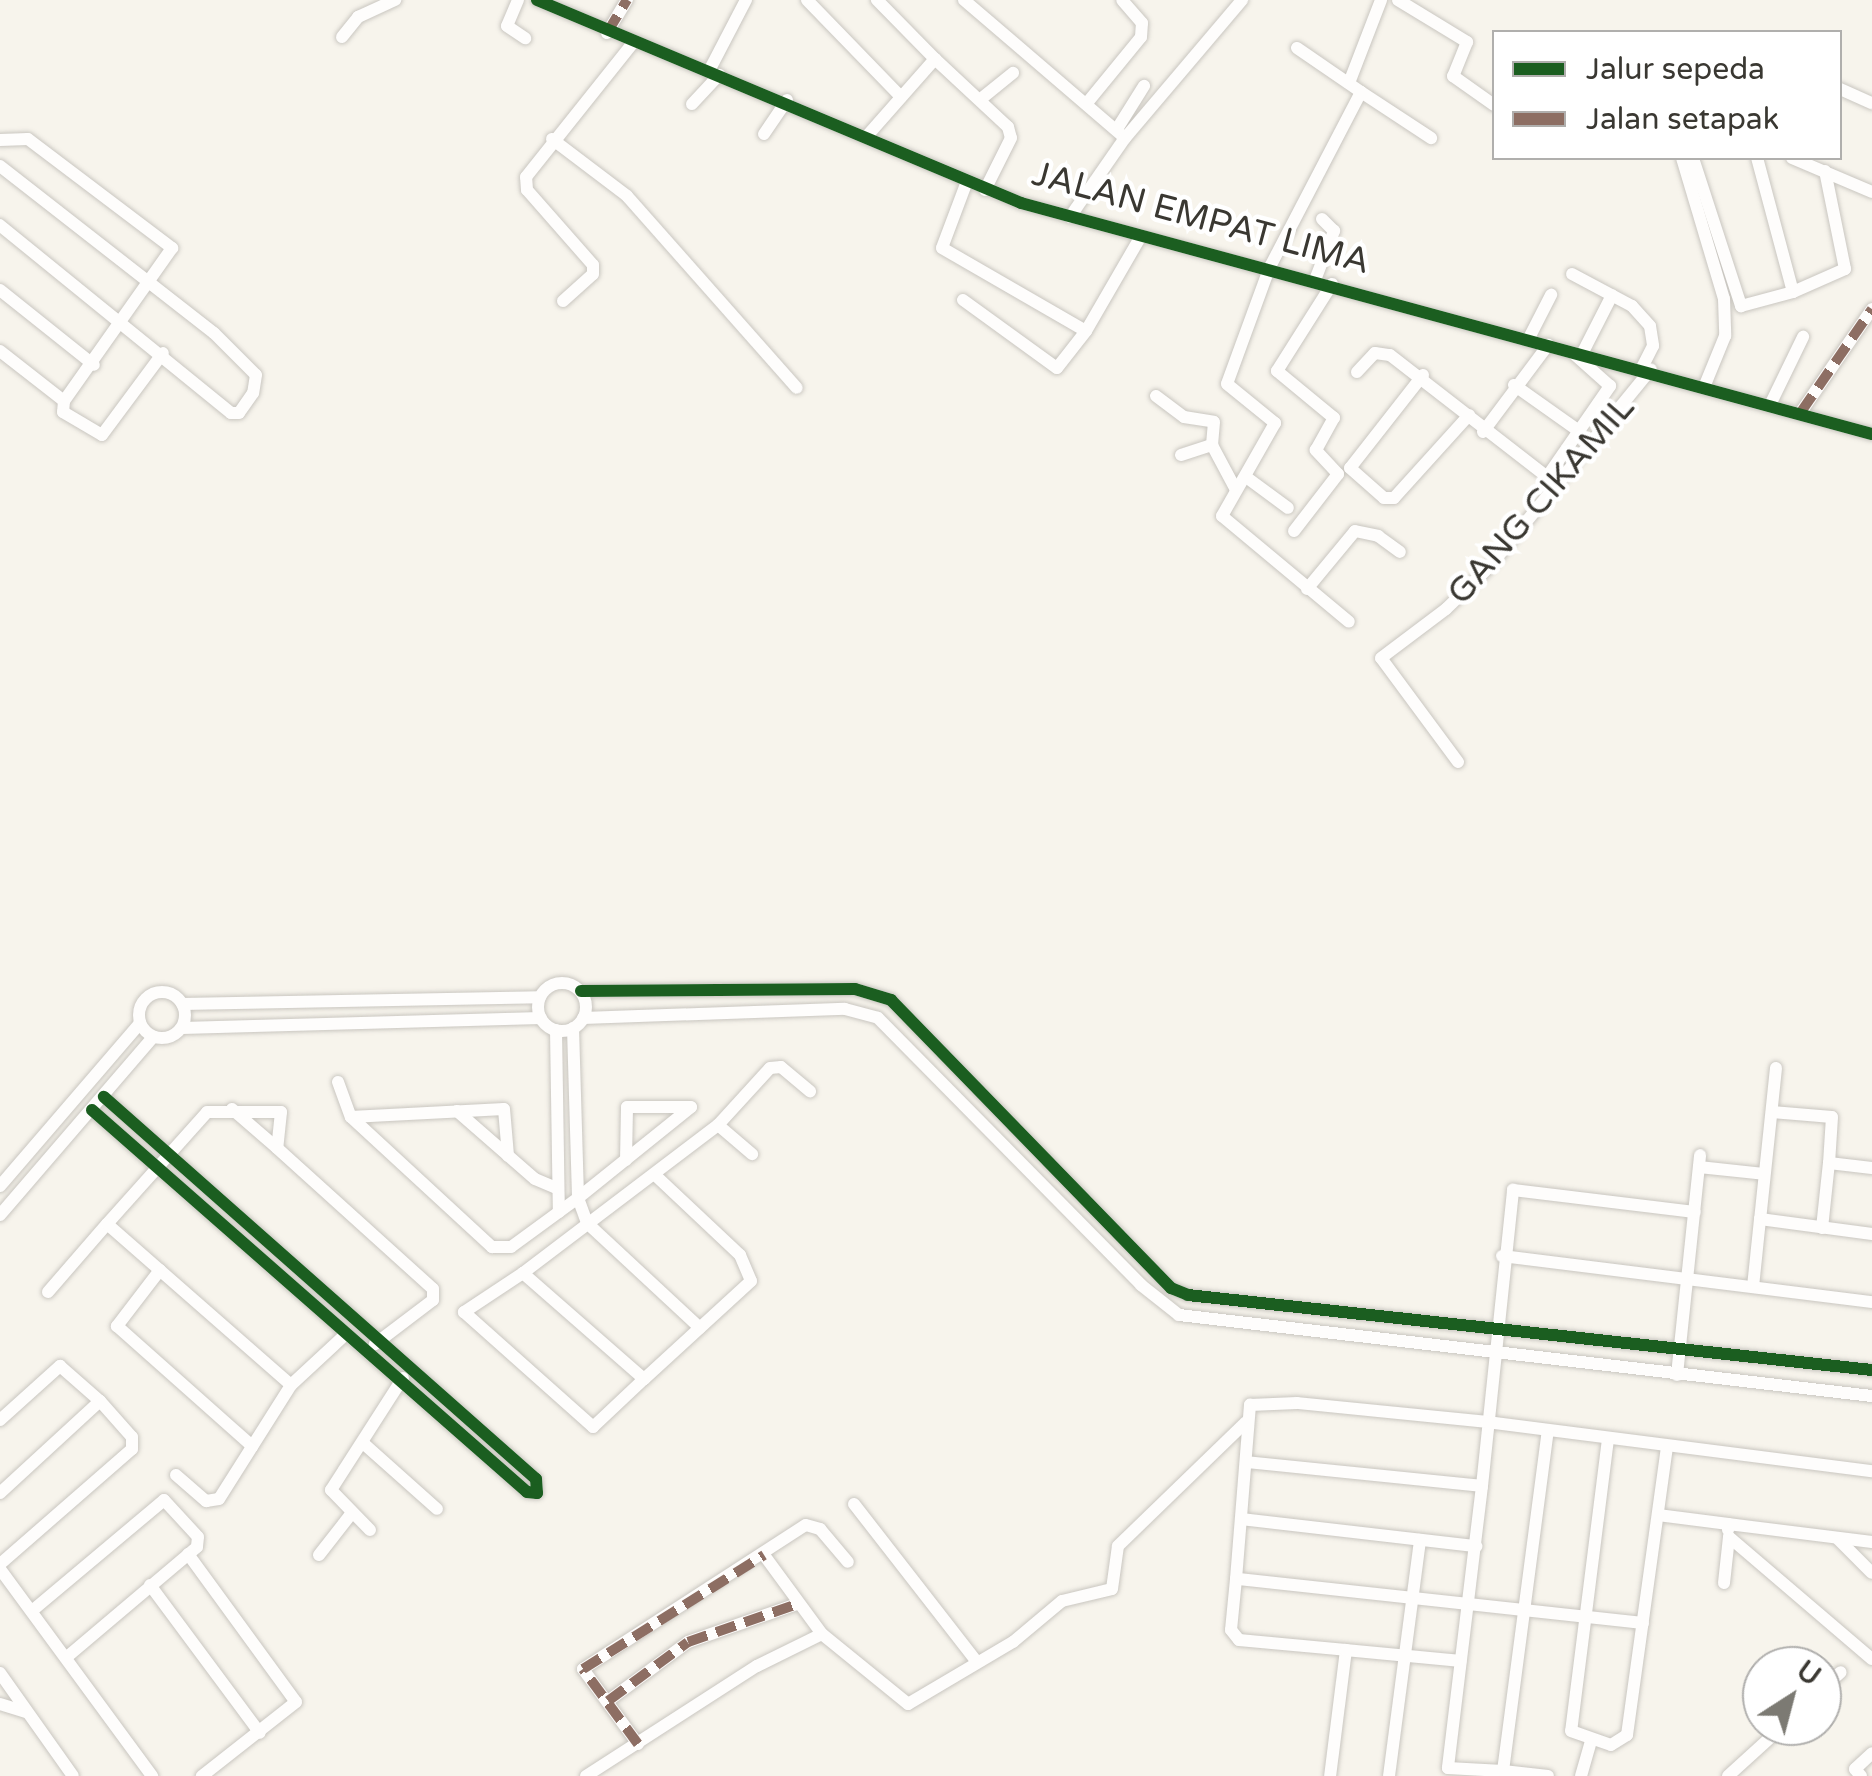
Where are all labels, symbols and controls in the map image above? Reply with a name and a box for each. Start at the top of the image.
legend [1492,30,1842,160]
text: Jalur sepeda [1586,51,1765,88]
text: Jalan setapak [1586,101,1779,138]
street label: JALAN EMPAT LIMA [1028,153,1374,283]
street label: GANG CIKAMIL [1439,387,1643,613]
north arrow [1742,1646,1842,1746]
text: U [1790,1653,1827,1693]

